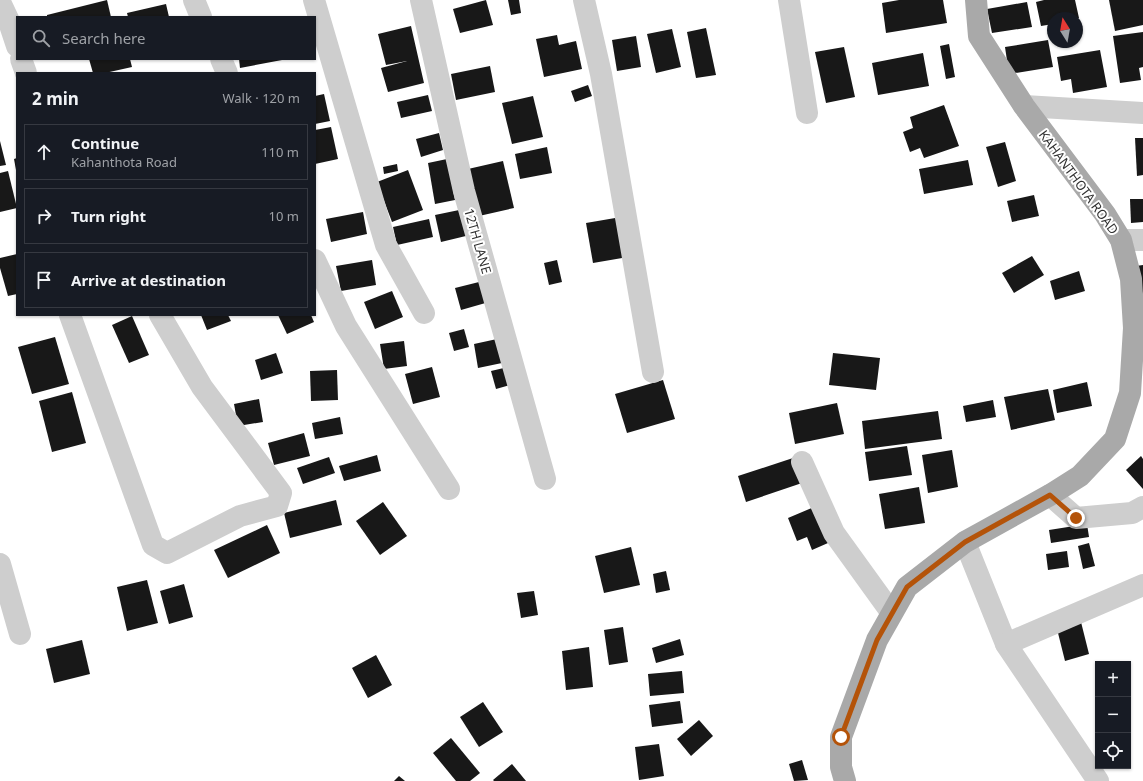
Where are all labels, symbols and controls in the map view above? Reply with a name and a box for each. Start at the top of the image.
north arrow [1047,12,1083,48]
search box [16,16,316,60]
icon: search [30,27,52,49]
text: Search here [62,28,145,48]
text: 2 min [32,87,79,110]
text: Walk · 120 m [222,89,300,107]
street label: KAHANTHOTA ROAD [1035,126,1123,238]
text: Continue [71,133,139,153]
icon: ahead [33,141,55,163]
text: 110 m [261,143,299,161]
text: Kahanthota Road [71,153,177,171]
icon: right [33,205,55,227]
text: Turn right [71,206,146,226]
street label: 12TH LANE [460,206,496,276]
text: 10 m [269,207,299,225]
icon: arrive [33,269,55,291]
text: Arrive at destination [71,270,226,290]
route end [1067,509,1085,527]
map controls [1095,661,1131,769]
button: + [1095,661,1131,697]
button: − [1095,697,1131,733]
route start [832,728,850,746]
button: locate [1095,733,1131,769]

